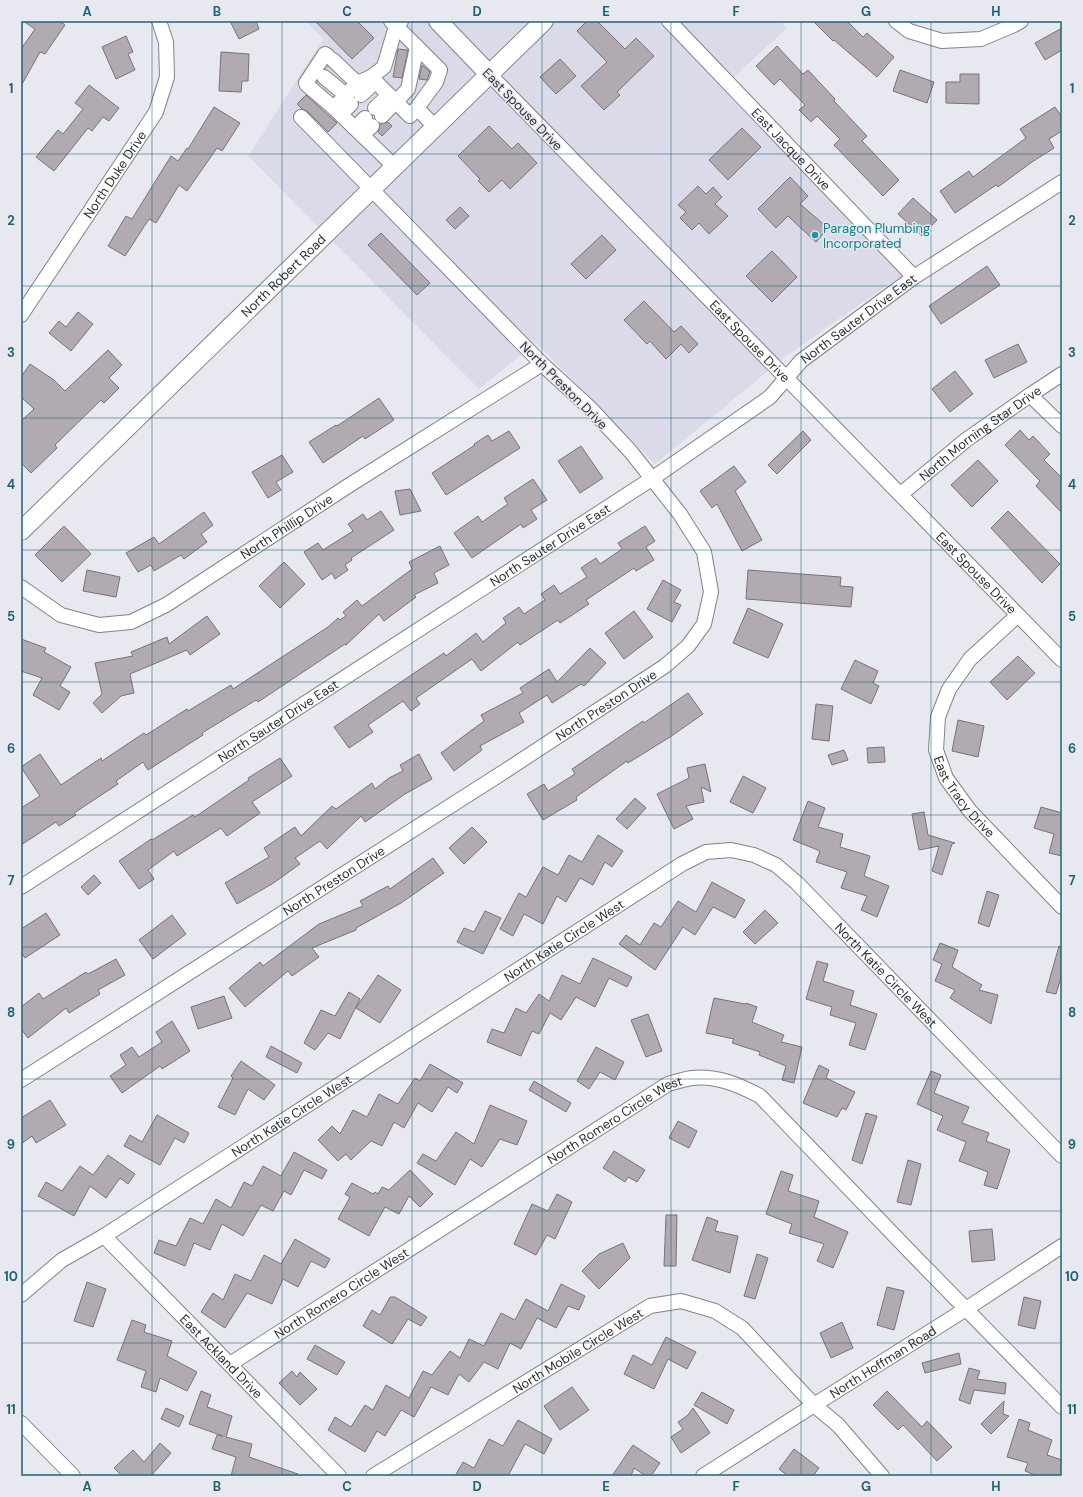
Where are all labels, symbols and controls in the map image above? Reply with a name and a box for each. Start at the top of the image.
text: A [82,3,92,20]
text: B [213,3,221,20]
text: C [342,3,352,20]
text: D [472,3,482,20]
text: E [602,3,610,20]
text: F [732,3,740,20]
text: G [861,3,871,20]
text: H [991,3,1001,20]
street label: East Spouse Drive [479,65,566,154]
text: 1 [9,80,13,97]
text: 1 [1070,80,1074,97]
street label: East Jacque Drive [748,104,834,194]
street label: North Duke Drive [80,127,150,222]
text: 2 [7,212,15,229]
text: 2 [1068,212,1076,229]
place label: Paragon Plumbing Incorporated [823,220,930,252]
marker: Paragon Plumbing Incorporated [810,230,820,240]
street label: North Robert Road [237,231,329,321]
street label: North Sauter Drive East [797,270,920,367]
street label: East Spouse Drive [706,297,794,386]
street label: North Preston Drive [516,338,611,433]
text: 3 [7,344,15,361]
text: 3 [1068,344,1076,361]
street label: North Morning Star Drive [916,382,1045,485]
text: 4 [7,476,15,493]
text: 4 [1068,476,1076,493]
street label: North Phillip Drive [237,490,336,563]
street label: North Sauter Drive East [487,500,614,590]
street label: East Spouse Drive [932,528,1020,618]
text: 5 [7,608,15,625]
text: 5 [1068,608,1076,625]
street label: North Preston Drive [552,666,660,745]
street label: North Sauter Drive East [215,676,342,766]
text: 6 [7,740,15,757]
text: 6 [1068,740,1076,757]
street label: East Tracy Drive [930,754,999,841]
street label: North Preston Drive [280,842,388,920]
text: 7 [8,872,15,889]
text: 7 [1069,872,1076,889]
street label: North Katie Circle West [501,896,627,986]
street label: North Katie Circle West [831,919,941,1031]
text: 8 [7,1004,15,1021]
text: 8 [1068,1004,1076,1021]
street label: North Katie Circle West [228,1071,355,1161]
street label: North Romero Circle West [544,1072,684,1168]
text: 9 [7,1136,15,1153]
text: 9 [1068,1136,1076,1153]
street label: North Romero Circle West [271,1244,412,1343]
text: 10 [4,1268,18,1285]
text: 10 [1065,1268,1079,1285]
street label: North Mobile Circle West [509,1304,646,1397]
street label: East Ackland Drive [176,1311,266,1402]
street label: North Hoffman Road [826,1322,939,1402]
text: 11 [6,1401,16,1418]
text: 11 [1067,1401,1077,1418]
text: A [82,1478,92,1495]
text: B [213,1478,221,1495]
text: C [342,1478,352,1495]
text: D [472,1478,482,1495]
text: E [602,1478,610,1495]
text: F [732,1478,740,1495]
text: G [861,1478,871,1495]
text: H [991,1478,1001,1495]

